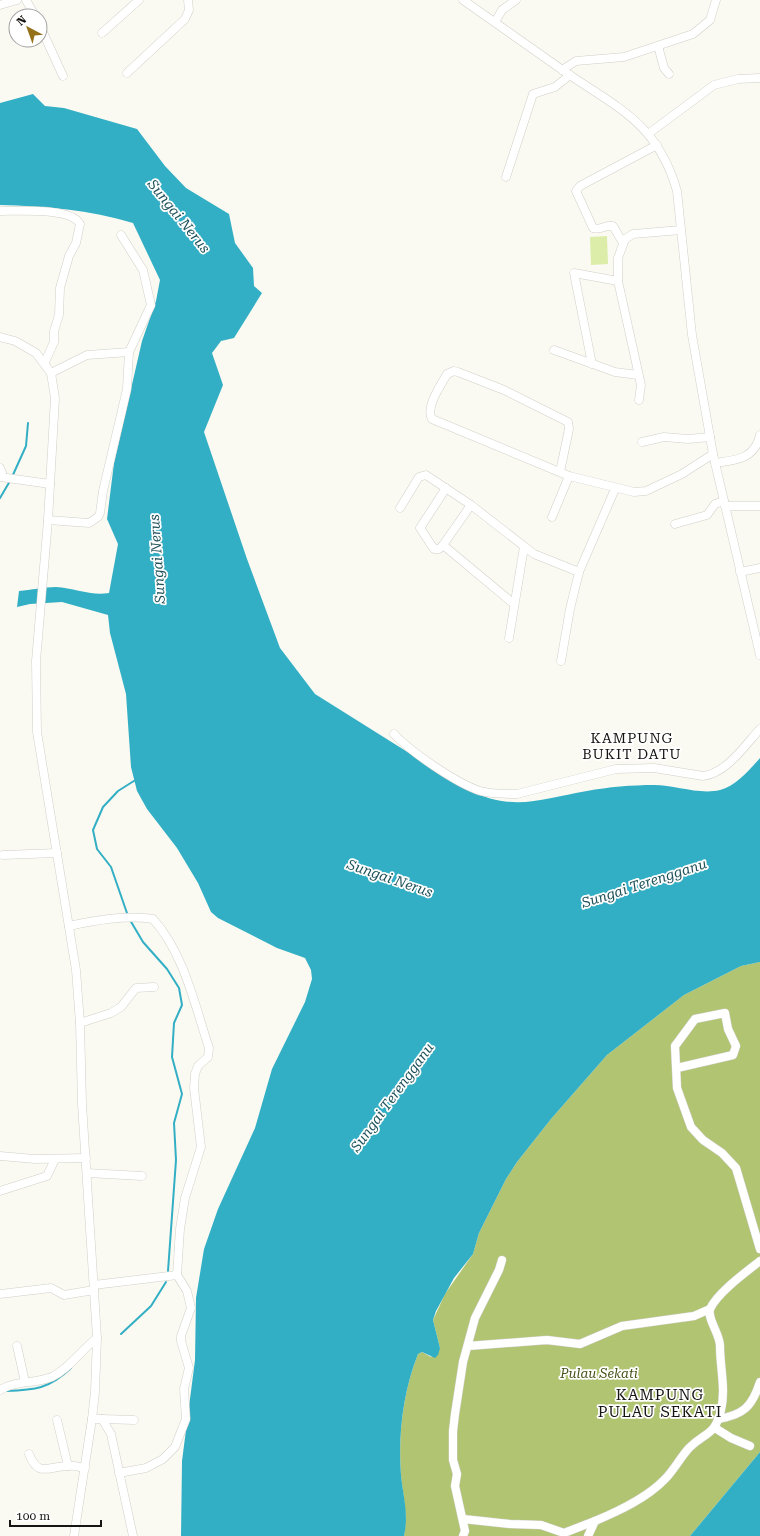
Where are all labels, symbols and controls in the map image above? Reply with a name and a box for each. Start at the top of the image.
north arrow [8,8,48,48]
text: N [14,13,30,29]
water label: Sungai Nerus [144,175,214,256]
water label: Sungai Nerus [146,513,168,605]
district label: KAMPUNG BUKIT DATU [582,730,682,762]
water label: Sungai Terengganu [579,855,709,911]
water label: Sungai Nerus [344,856,435,900]
water label: Sungai Terengganu [347,1039,437,1155]
park label: Pulau Sekati [559,1366,638,1381]
district label: KAMPUNG PULAU SEKATI [598,1386,722,1421]
scale bar [10,1502,101,1528]
text: 100 m [16,1509,50,1523]

